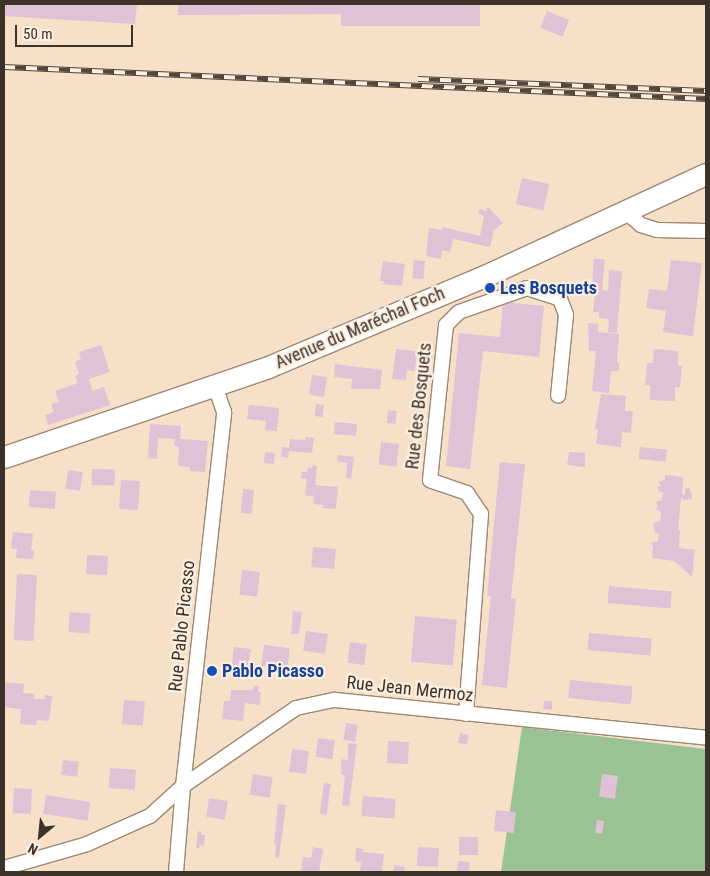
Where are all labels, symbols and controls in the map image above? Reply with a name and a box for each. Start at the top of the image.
scale bar [18,15,135,47]
text: 50 m [23,25,53,43]
place label: Les Bosquets [500,277,597,299]
street label: Avenue du Maréchal Foch [272,282,448,374]
marker: Les Bosquets [484,282,496,294]
street label: Rue des Bosquets [402,342,436,470]
street label: Rue Pablo Picasso [164,559,200,693]
place label: Pablo Picasso [222,660,324,682]
marker: Pablo Picasso [206,665,218,677]
street label: Rue Jean Mermoz [346,672,474,706]
north arrow [15,811,65,861]
text: N [25,840,41,858]

